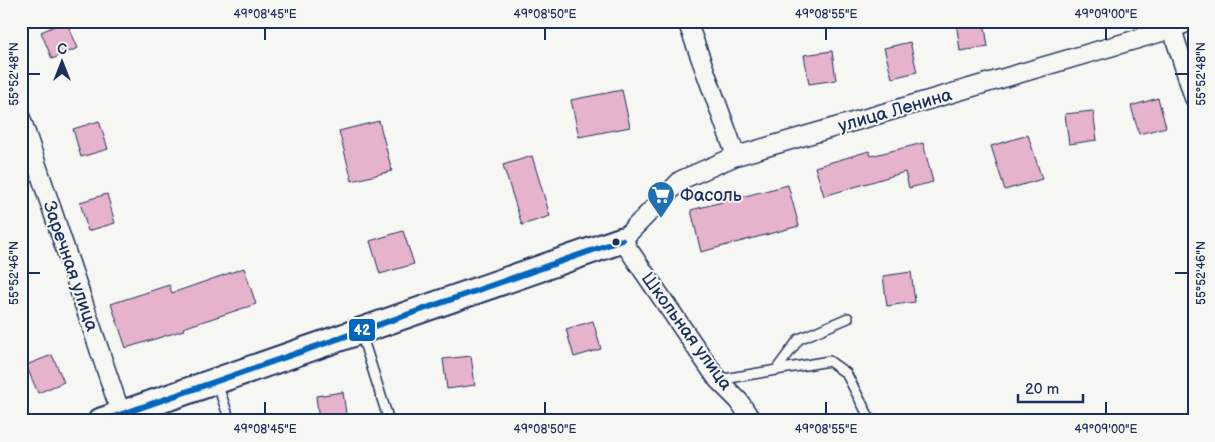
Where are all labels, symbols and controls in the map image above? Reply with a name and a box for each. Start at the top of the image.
text: 49°08'45"E [233,7,297,22]
text: 49°08'50"E [514,7,577,22]
text: 49°08'55"E [795,7,857,22]
text: 49°09'00"E [1075,7,1138,22]
north arrow [38,38,88,88]
text: С [57,41,67,58]
text: 55°52'48"N [7,42,22,106]
text: 55°52'48"N [1194,42,1209,106]
street label: улица Ленина [836,84,955,137]
supermarket icon: Фасоль [646,180,676,219]
place label: Фасоль [680,185,742,206]
street label: Заречная улица [38,198,103,334]
unlabelled marker [611,237,621,247]
text: 55°52'46"N [7,241,22,305]
text: 55°52'46"N [1194,241,1209,305]
street label: Школьная улица [637,268,737,395]
line badge: 42 [348,318,376,342]
text: 42 [354,322,371,339]
scale bar [1018,372,1082,404]
text: 20 m [1025,380,1059,399]
text: 49°08'45"E [233,422,297,437]
text: 49°08'50"E [514,422,577,437]
text: 49°08'55"E [795,422,857,437]
text: 49°09'00"E [1075,422,1138,437]

